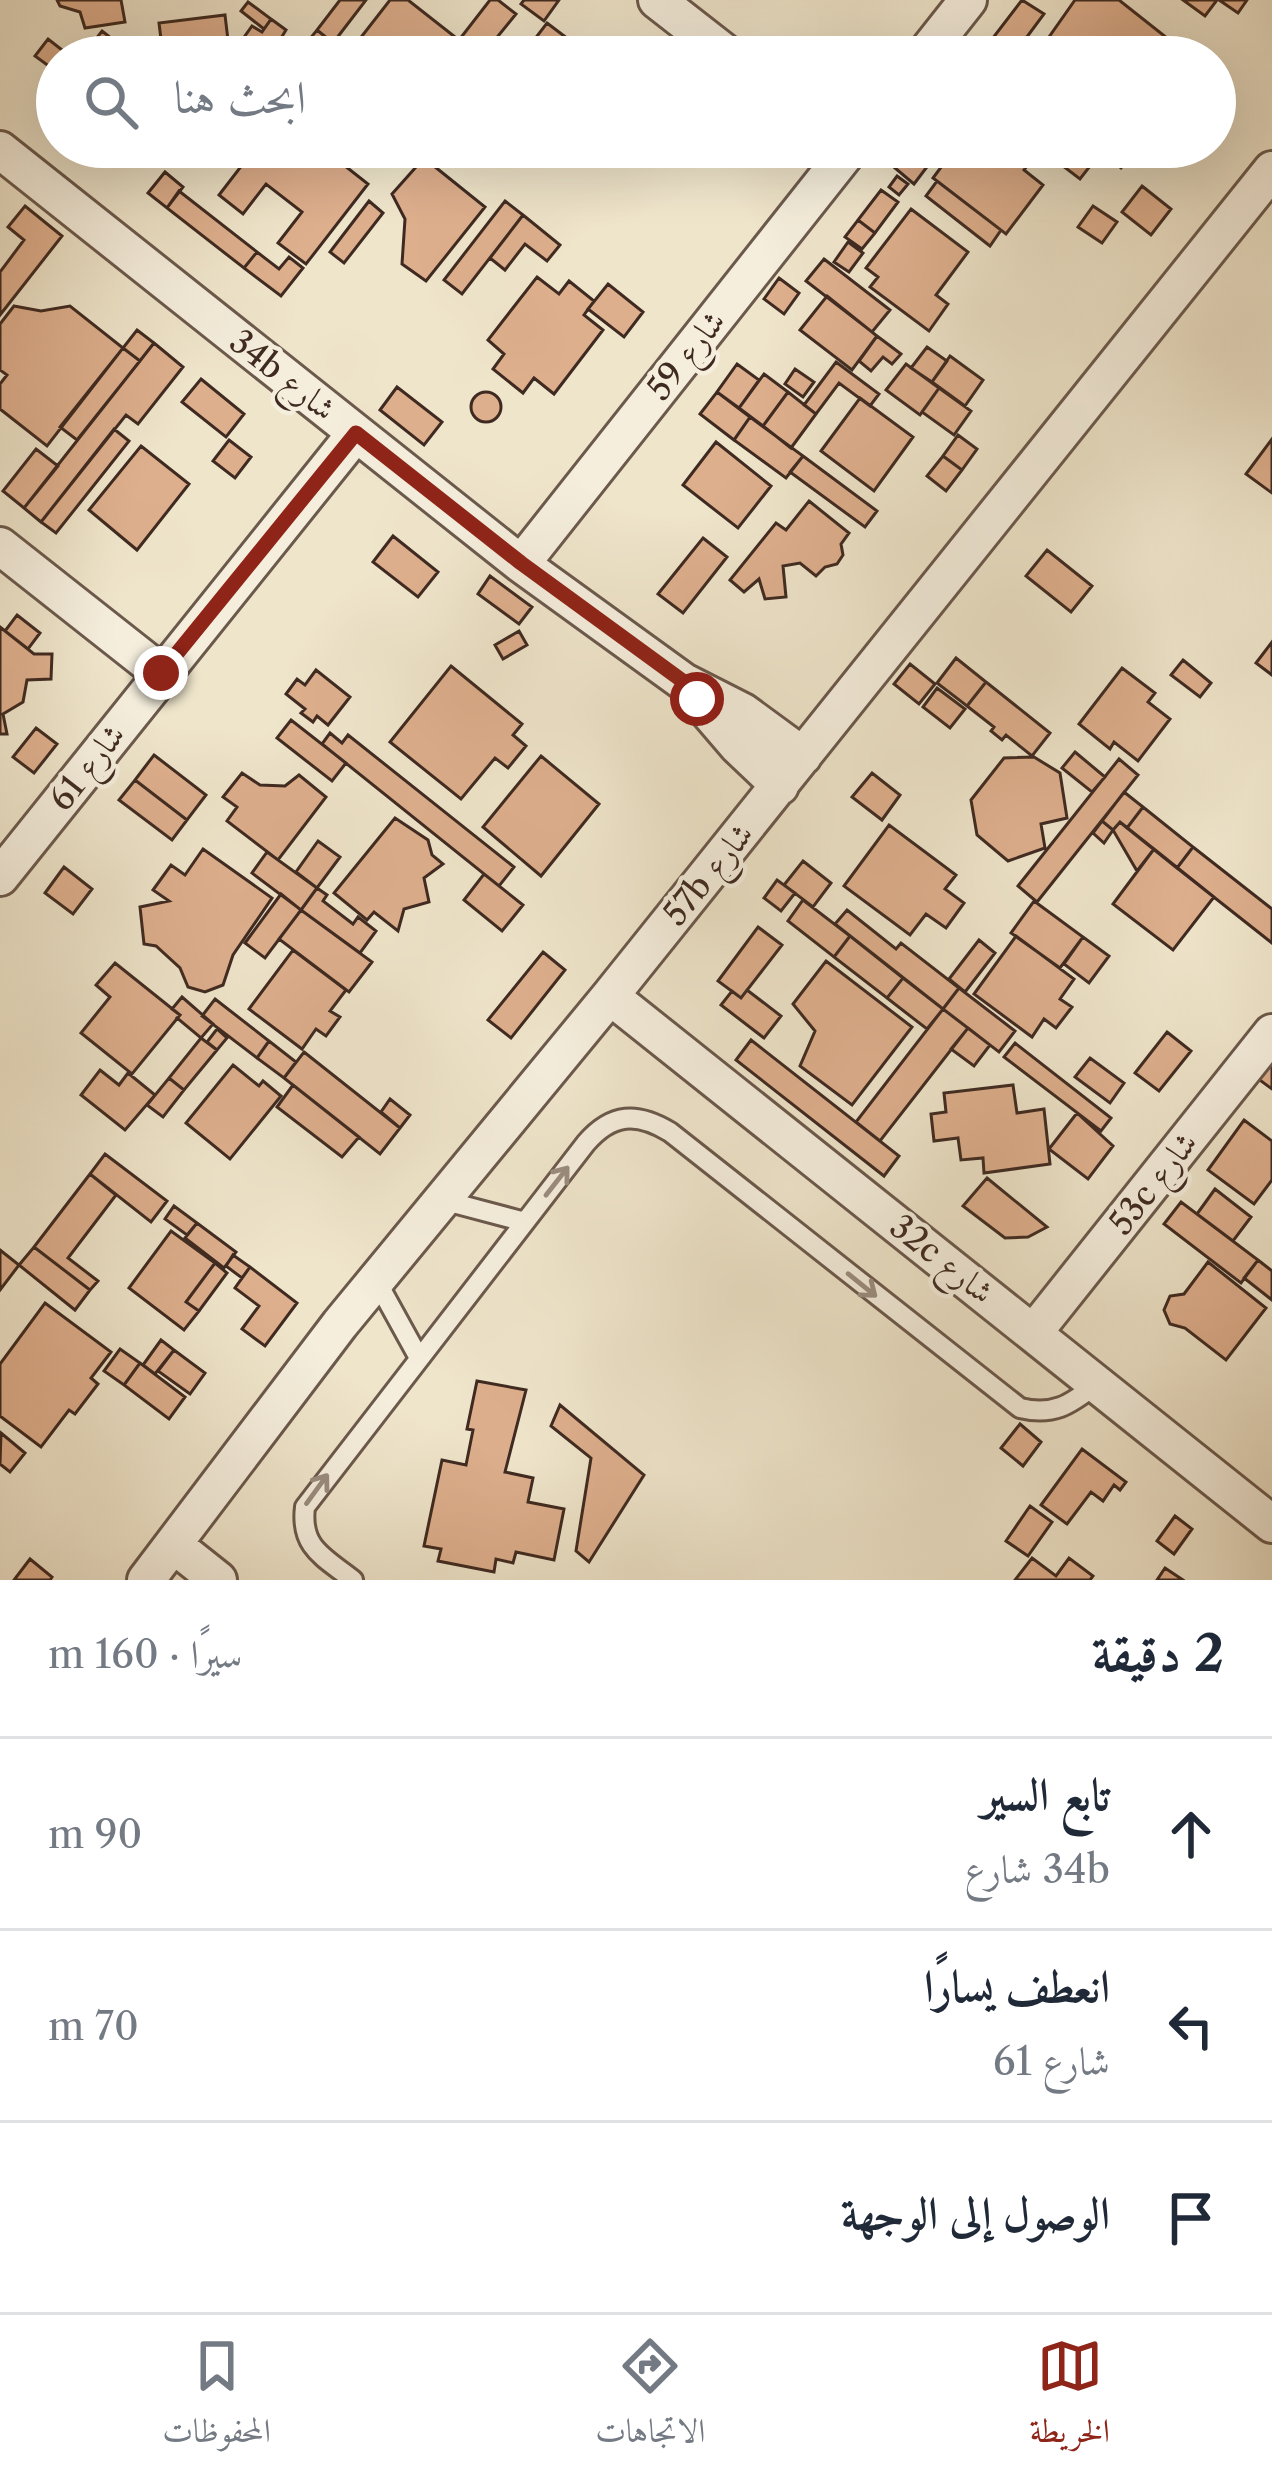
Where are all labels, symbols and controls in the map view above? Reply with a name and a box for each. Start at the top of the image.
search box [36,36,1236,168]
icon: search [78,69,144,135]
text: ابحث هنا [174,69,306,125]
street label: شارع 59 [638,302,740,413]
street label: 34b شارع [217,321,344,435]
route end [134,646,188,700]
route start [670,672,724,726]
street label: شارع 61 [40,715,140,824]
street label: 57b شارع [654,814,768,939]
street label: 53c شارع [1100,1123,1212,1248]
one-way arrow [543,1166,570,1198]
street label: 32c شارع [877,1206,1002,1319]
one-way arrow [845,1271,877,1298]
one-way arrow [304,1473,330,1506]
text: 2 دقيقة [1092,1622,1224,1684]
text: سيرًا · 160 m [48,1630,242,1678]
text: تابع السير [981,1766,1110,1822]
icon: ahead [1158,1801,1224,1867]
text: 90 m [48,1810,142,1858]
text: 34b شارع [964,1845,1110,1893]
text: انعطف يسارًا [924,1958,1110,2014]
icon: left [1158,1993,1224,2059]
text: 70 m [48,2002,139,2050]
text: شارع 61 [993,2037,1110,2085]
text: الوصول إلى الوجهة [841,2185,1110,2241]
icon: arrive [1158,2185,1224,2251]
tab: المحفوظات [162,2333,271,2463]
tab: الاتجاهات [595,2333,705,2463]
tab: الخريطة [1030,2333,1110,2463]

